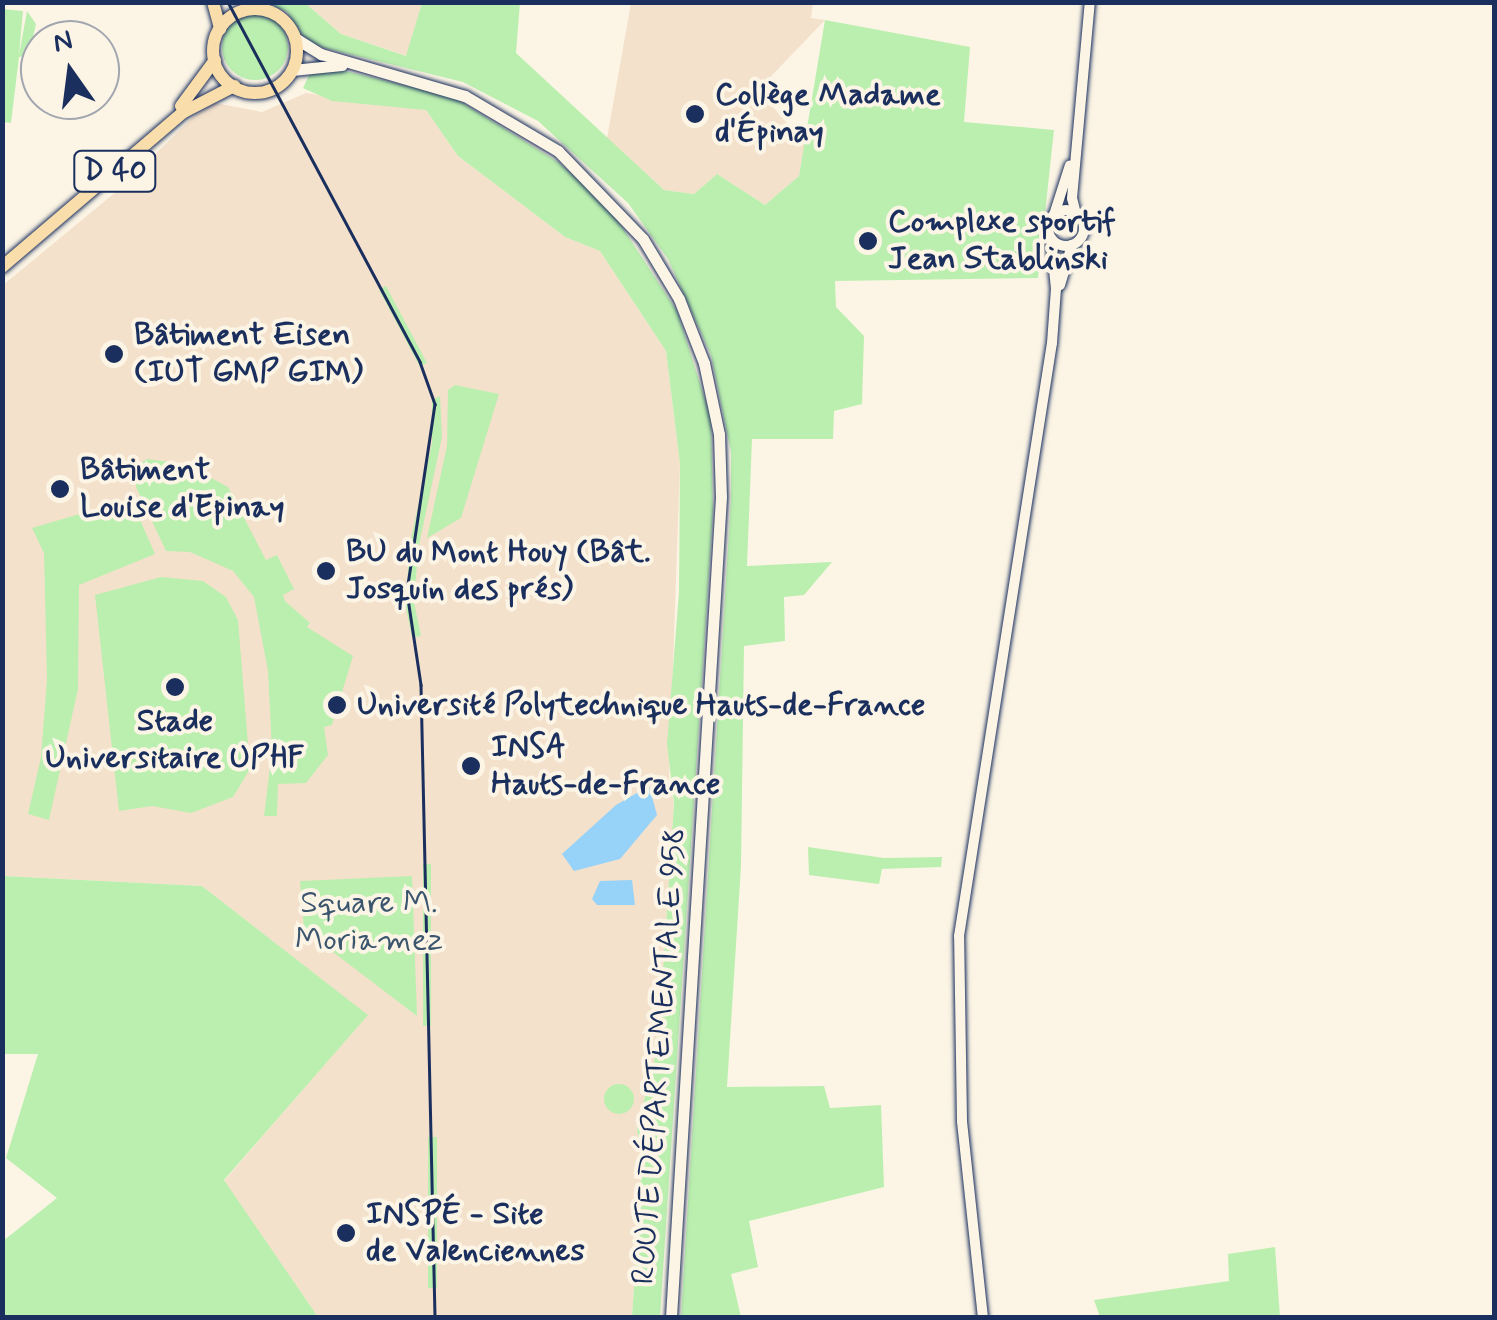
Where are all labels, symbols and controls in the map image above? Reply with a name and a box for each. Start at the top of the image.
north arrow [20,20,120,120]
text: N [50,22,77,63]
place label: Collège Madame d'Épinay [715,77,944,152]
marker: Collège Madame d'Épinay [684,103,706,125]
road number: D 40 [72,146,158,196]
place label: Complexe sportif Jean Stablinski [888,204,1116,279]
marker: Complexe sportif Jean Stablinski [857,230,879,252]
place label: Bâtiment Eisen (IUT GMP GIM) [134,317,372,392]
marker: Bâtiment Eisen (IUT GMP GIM) [103,343,125,365]
place label: Bâtiment Louise d'Epinay [80,452,283,527]
marker: Bâtiment Louise d'Epinay [49,478,71,500]
place label: BU du Mont Houy (Bât. Josquin des prés) [346,534,662,609]
marker: BU du Mont Houy (Bât. Josquin des prés) [315,560,337,582]
marker: Stade Universitaire UPHF [164,676,186,698]
place label: Université Polytechnique Hauts-de-France [357,686,925,724]
marker: Université Polytechnique Hauts-de-France [326,694,348,716]
place label: Stade Universitaire UPHF [45,703,305,778]
place label: INSA Hauts-de-France [491,729,721,804]
marker: INSA Hauts-de-France [460,755,482,777]
street label: ROUTE DÉPARTEMENTALE 958 [625,827,695,1285]
park label: Square M. Moriamez [295,885,443,960]
place label: INSPÉ - Site de Valenciennes [366,1196,595,1271]
marker: INSPÉ - Site de Valenciennes [335,1222,357,1244]

